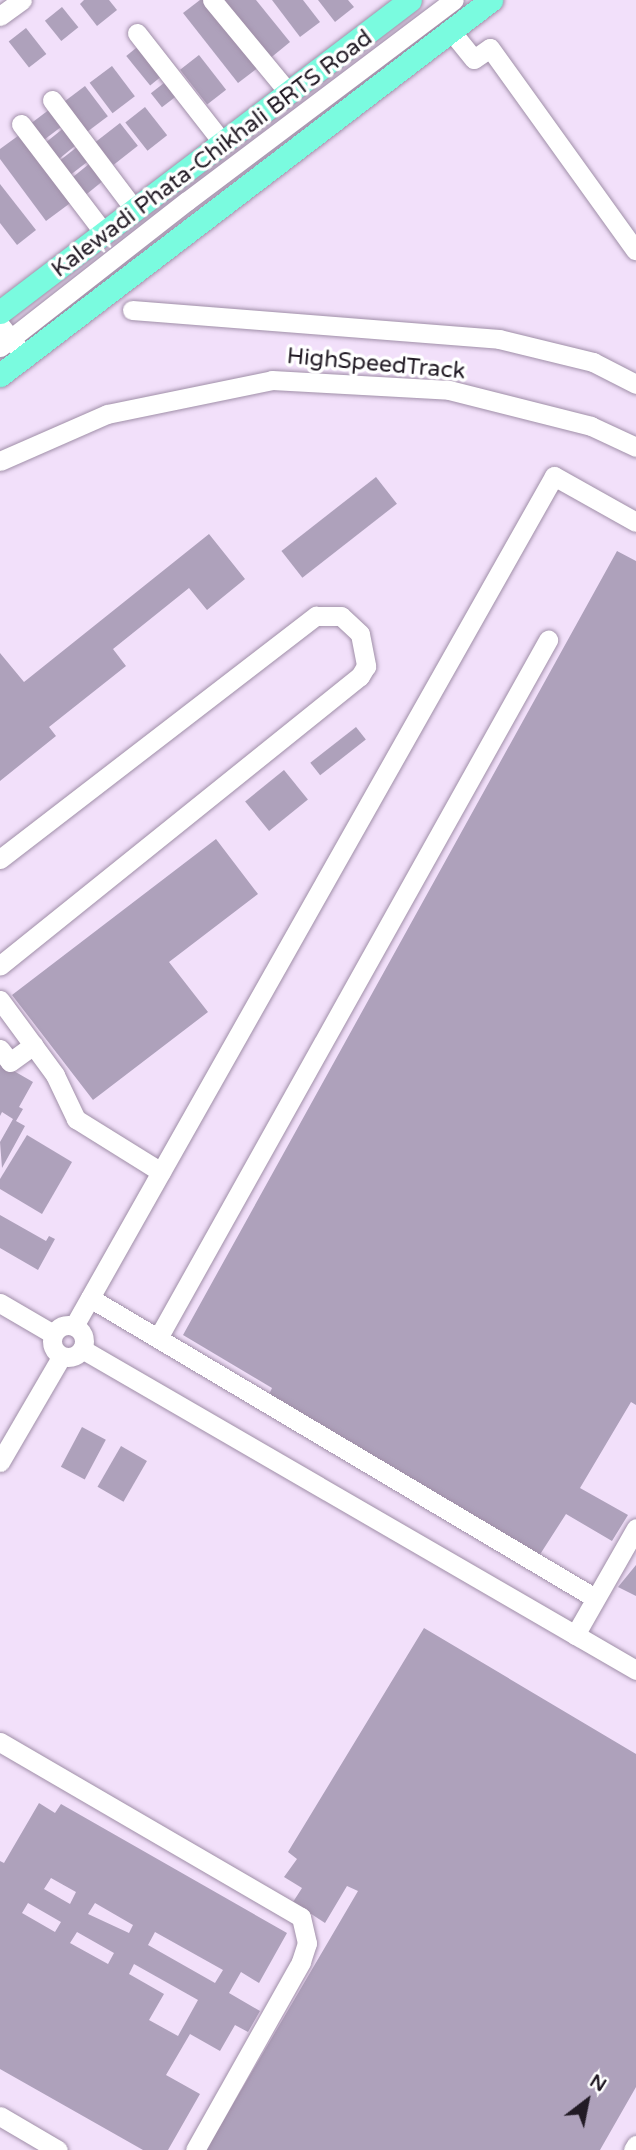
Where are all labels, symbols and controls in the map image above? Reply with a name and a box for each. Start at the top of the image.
street label: Kalewadi Phata-Chikhali BRTS Road [46,24,378,284]
street label: HighSpeedTrack [286,342,466,386]
north arrow [552,2066,622,2136]
text: N [586,2070,610,2097]

